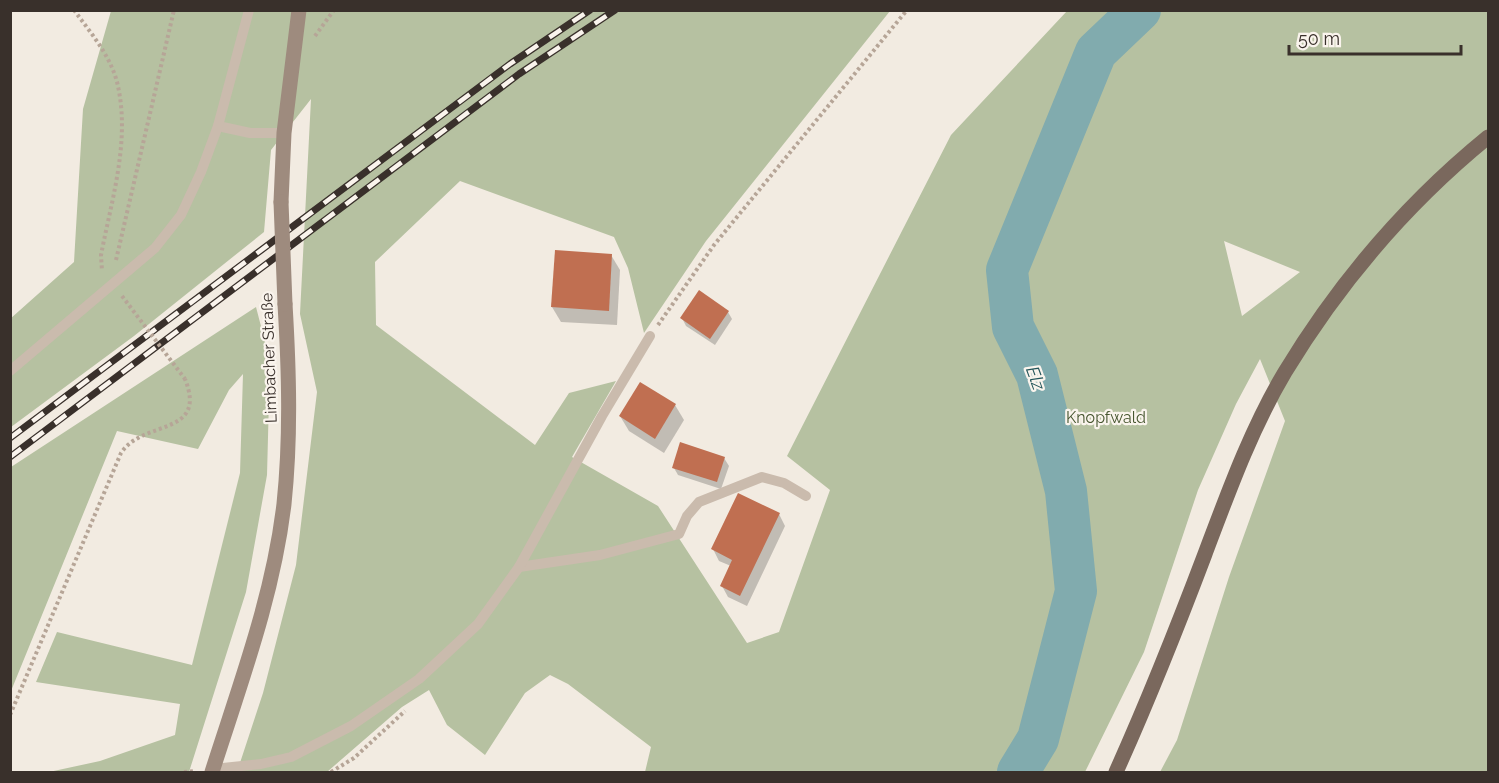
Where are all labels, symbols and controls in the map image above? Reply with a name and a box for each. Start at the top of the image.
scale bar [1289,18,1462,56]
text: 50 m [1298,28,1340,49]
street label: Limbacher Straße [257,293,281,423]
water label: Elz [1022,363,1050,393]
park label: Knopfwald [1066,408,1146,427]

